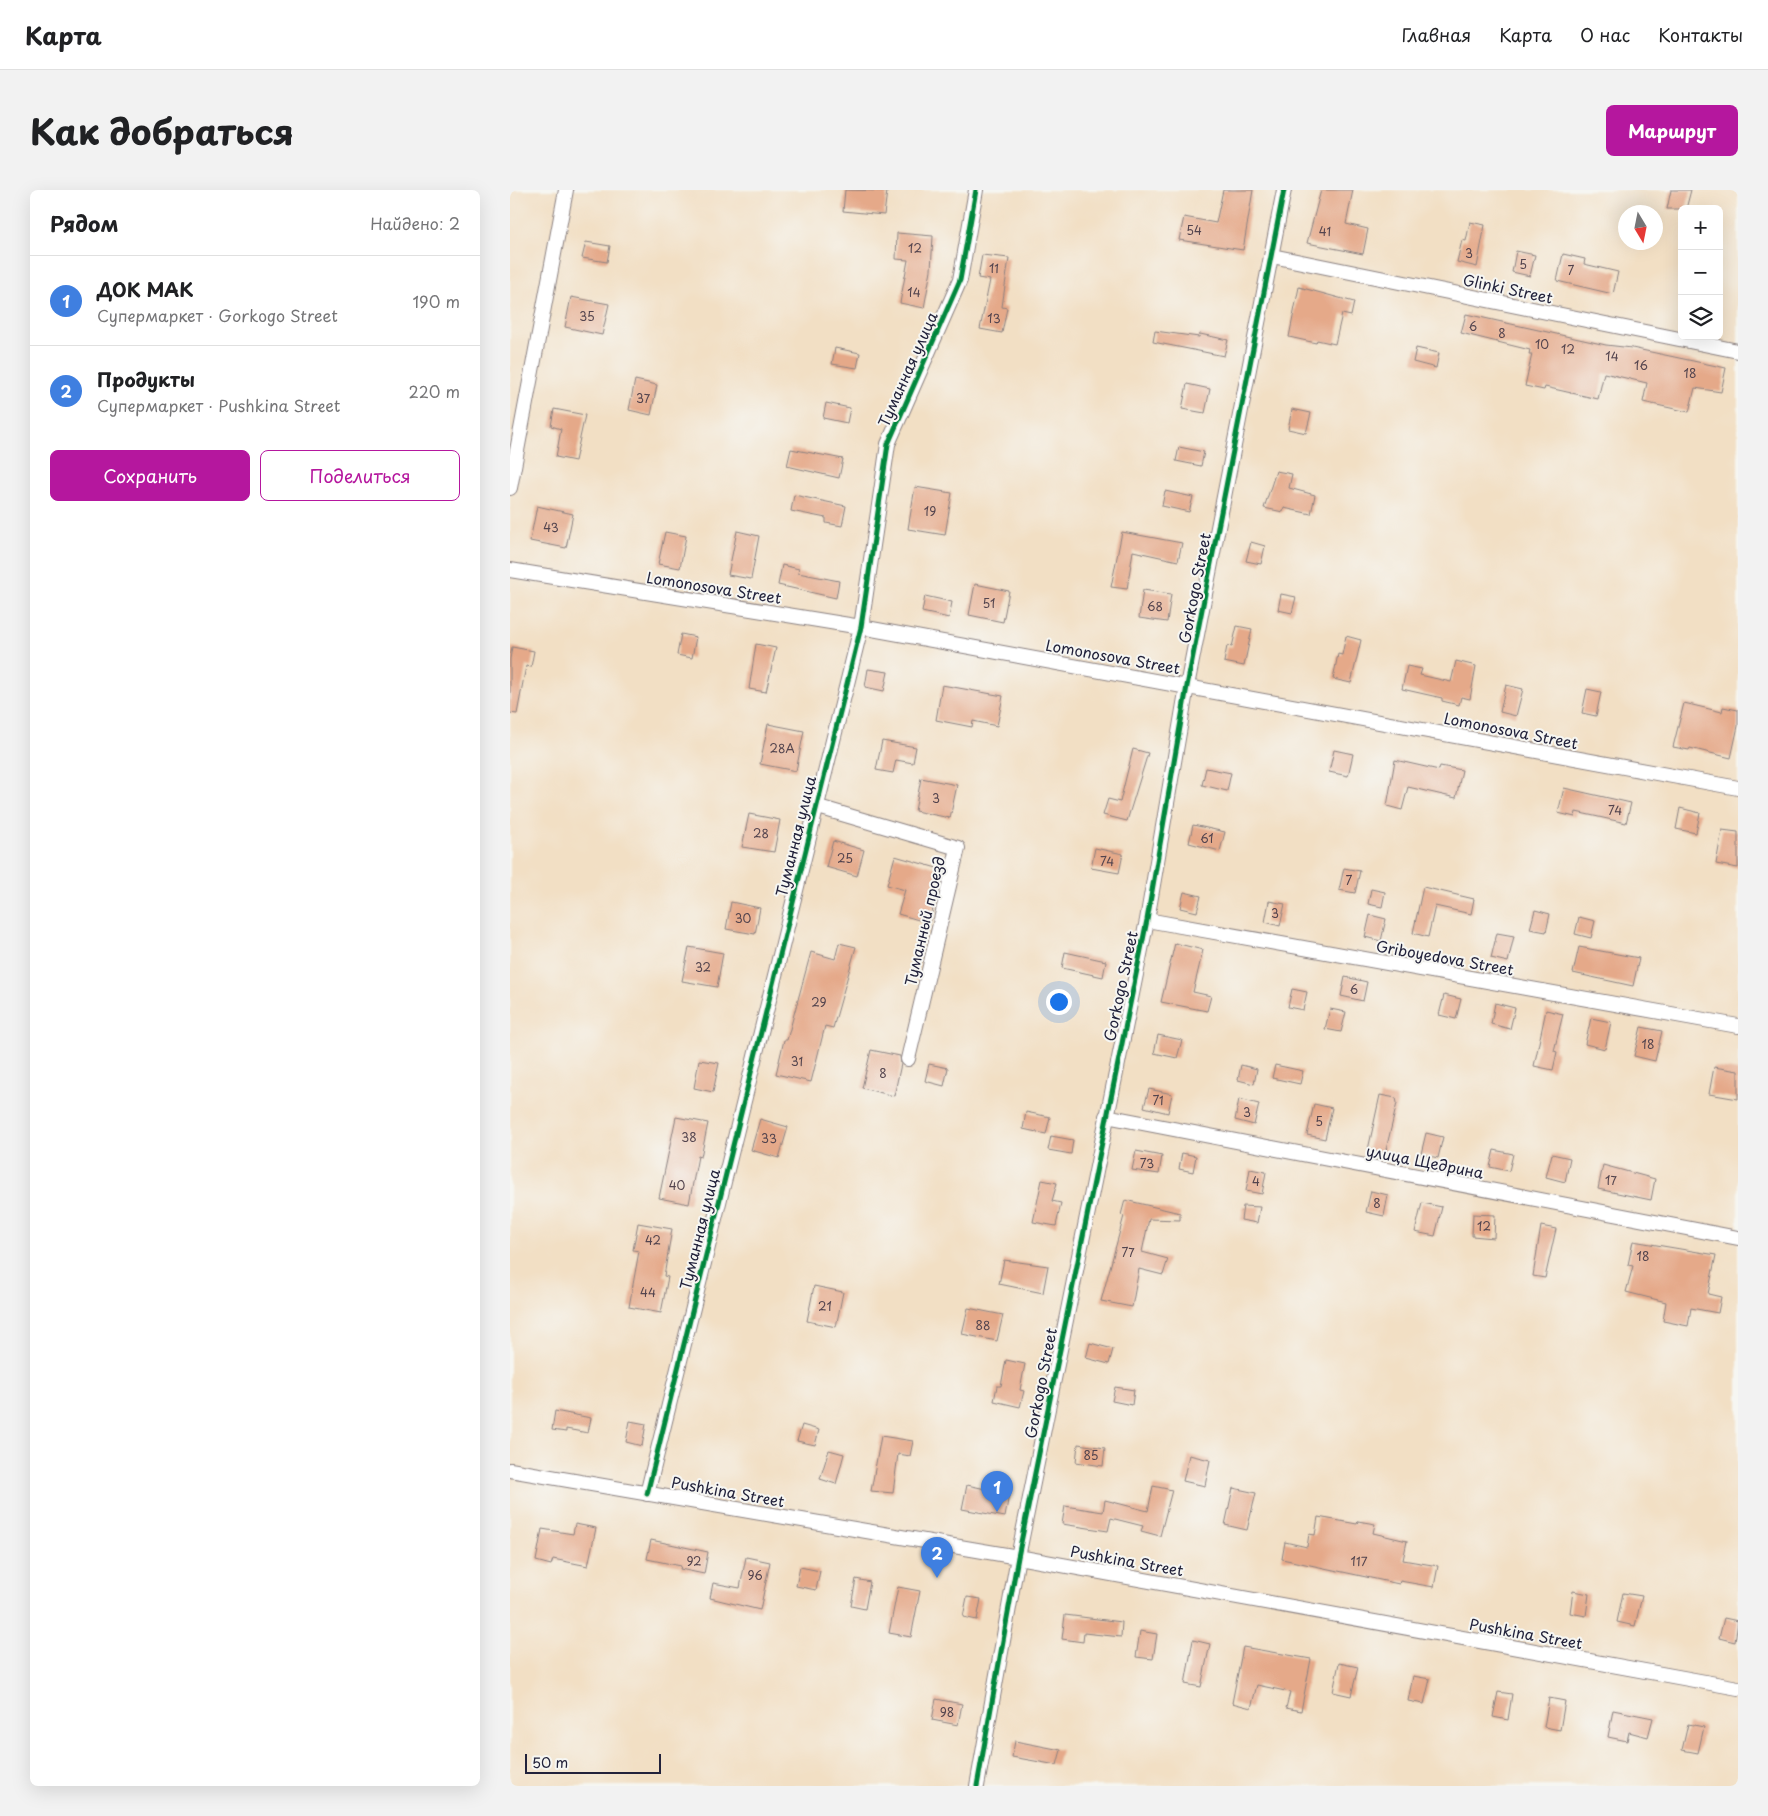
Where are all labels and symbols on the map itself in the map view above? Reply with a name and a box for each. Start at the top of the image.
north arrow [1618,205,1663,250]
house number: 54 [1186,221,1202,239]
house number: 41 [1319,222,1331,240]
house number: 12 [908,239,922,257]
house number: 3 [1465,244,1473,262]
house number: 5 [1519,255,1527,273]
house number: 11 [989,259,999,277]
house number: 7 [1568,261,1575,279]
street label: Glinki Street [1461,267,1555,309]
house number: 14 [907,283,921,301]
house number: 35 [579,307,595,325]
street label: Туманная улица [871,307,943,430]
house number: 13 [987,309,1001,327]
house number: 6 [1469,317,1477,335]
house number: 8 [1498,324,1506,342]
house number: 10 [1535,335,1549,353]
house number: 12 [1561,340,1575,358]
house number: 14 [1605,347,1619,365]
house number: 16 [1634,356,1648,374]
house number: 18 [1684,364,1696,382]
house number: 37 [636,389,651,407]
house number: 19 [924,502,936,520]
house number: 43 [543,518,559,536]
street label: Gorkogo Street [1172,531,1216,645]
street label: Lomonosova Street [645,565,783,609]
house number: 51 [983,594,995,612]
house number: 68 [1147,597,1163,615]
street label: Lomonosova Street [1044,633,1182,679]
street label: Lomonosova Street [1442,706,1580,754]
house number: 28А [769,739,795,757]
street label: Туманная улица [769,773,821,899]
house number: 3 [932,789,940,807]
house number: 74 [1608,801,1622,819]
house number: 28 [753,824,769,842]
house number: 61 [1200,829,1214,847]
house number: 25 [837,849,853,867]
house number: 74 [1100,852,1114,870]
street label: Туманный проезд [898,854,950,988]
house number: 7 [1346,871,1353,889]
house number: 3 [1271,904,1279,922]
house number: 30 [735,909,752,927]
street label: Gorkogo Street [1097,929,1143,1043]
street label: Griboyedova Street [1374,934,1516,980]
house number: 32 [695,958,711,976]
house number: 6 [1350,980,1358,998]
your location [1046,989,1072,1015]
house number: 29 [811,993,827,1011]
house number: 18 [1642,1035,1654,1053]
house number: 31 [791,1052,803,1070]
house number: 8 [879,1064,887,1082]
house number: 71 [1152,1091,1164,1109]
house number: 3 [1243,1103,1251,1121]
house number: 5 [1315,1112,1323,1130]
house number: 38 [681,1128,697,1146]
house number: 33 [761,1129,777,1147]
street label: улица Щедрина [1364,1138,1486,1184]
house number: 73 [1140,1154,1154,1172]
street label: Туманная улица [673,1166,725,1292]
house number: 17 [1605,1171,1617,1189]
house number: 4 [1252,1172,1260,1190]
house number: 40 [669,1176,686,1194]
house number: 8 [1373,1194,1381,1212]
house number: 12 [1477,1217,1491,1235]
house number: 42 [645,1231,661,1249]
house number: 77 [1121,1243,1135,1261]
house number: 18 [1637,1247,1649,1265]
house number: 44 [640,1283,656,1301]
house number: 21 [818,1297,832,1315]
house number: 88 [976,1316,990,1334]
street label: Gorkogo Street [1018,1326,1062,1440]
house number: 85 [1084,1446,1098,1464]
street label: Pushkina Street [670,1470,786,1512]
pin: 1 [981,1471,1013,1512]
pin: 2 [921,1537,953,1578]
street label: Pushkina Street [1069,1539,1185,1581]
house number: 92 [686,1552,702,1570]
house number: 117 [1351,1552,1368,1570]
house number: 96 [747,1566,763,1584]
street label: Pushkina Street [1468,1612,1584,1654]
house number: 98 [940,1703,954,1721]
scale bar [525,1751,661,1774]

